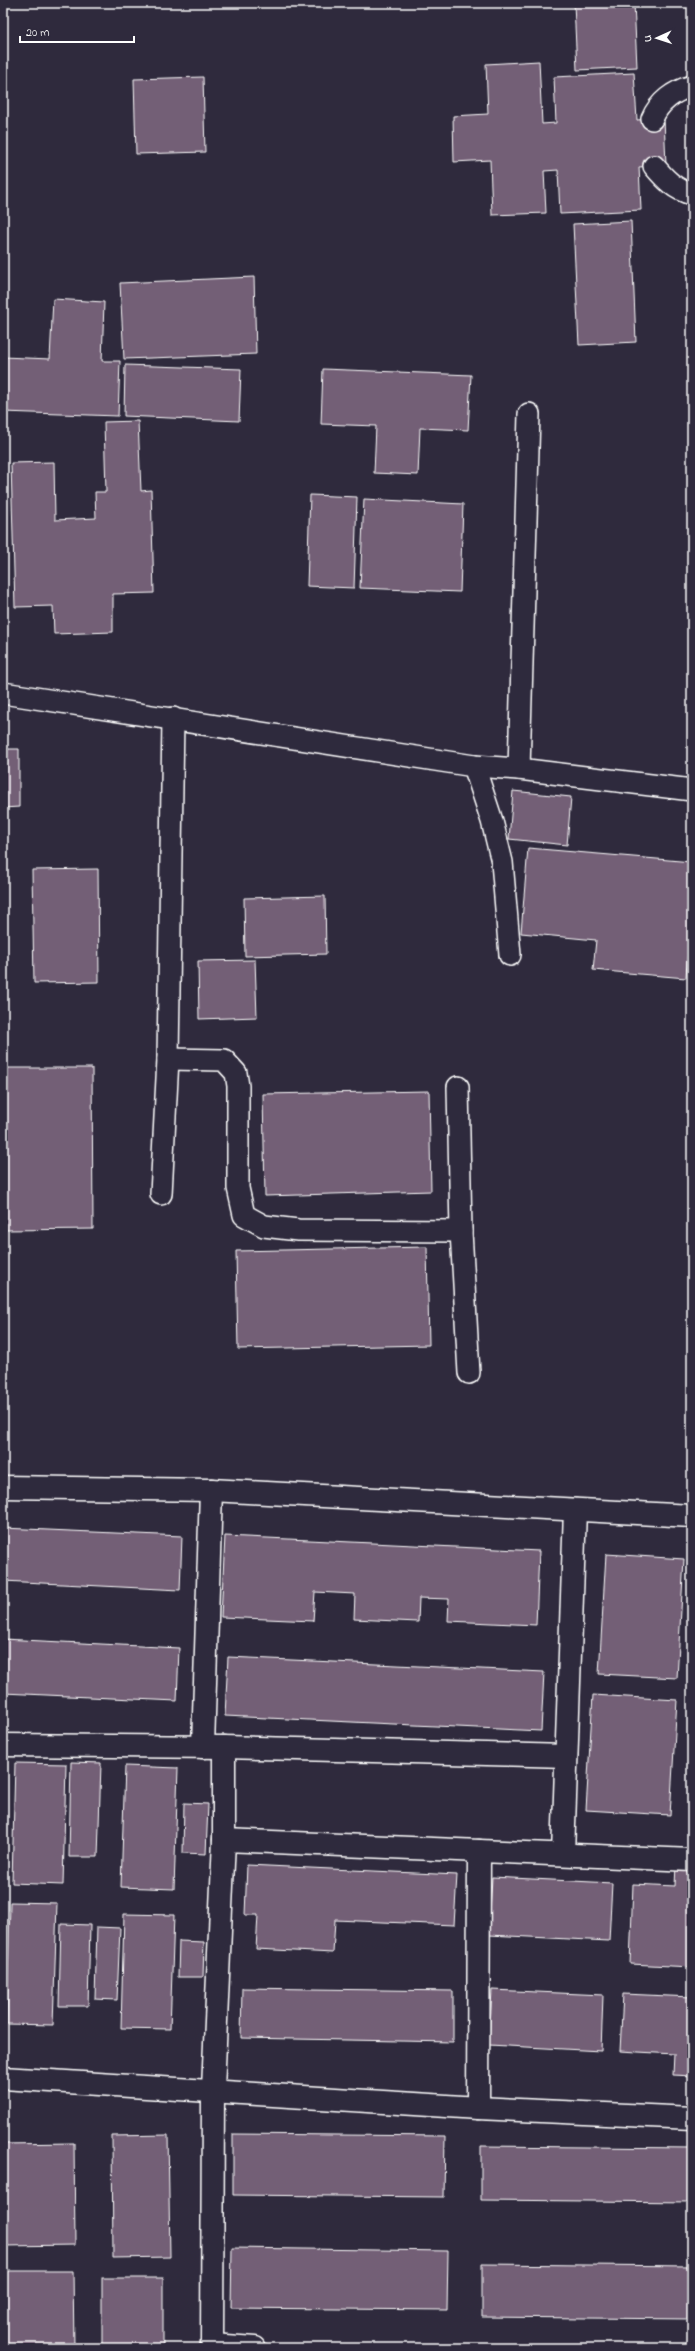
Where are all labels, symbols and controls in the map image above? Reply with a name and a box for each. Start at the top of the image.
scale bar [20,18,134,44]
north arrow [637,18,677,58]
text: 20 m [26,24,49,42]
text: U [640,35,656,42]

